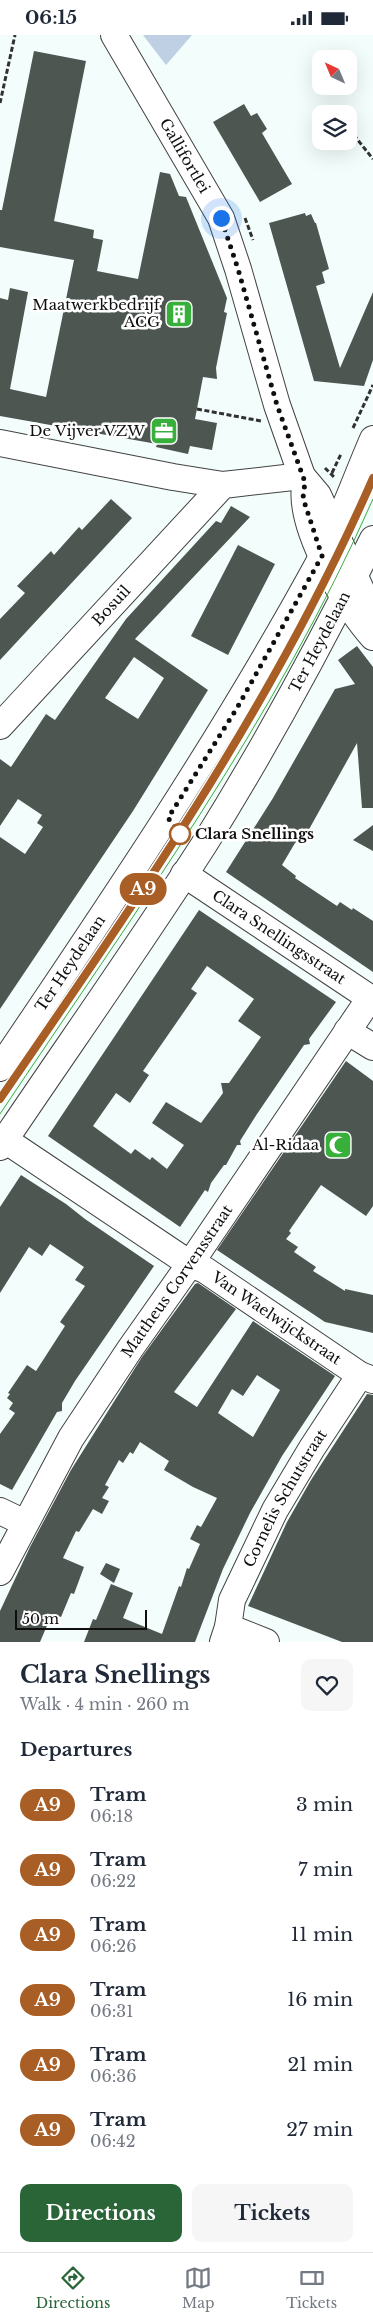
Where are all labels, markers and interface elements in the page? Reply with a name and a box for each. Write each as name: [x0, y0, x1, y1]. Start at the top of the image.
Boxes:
text: 06:15: [25, 6, 77, 29]
north arrow: [312, 50, 358, 95]
map controls: [312, 50, 357, 150]
button: layers: [312, 105, 357, 150]
street label: Gallifortlei: [156, 115, 214, 196]
your location: [209, 206, 234, 231]
place label: Maatwerkbedrijf ACG: [32, 295, 162, 331]
building icon: Maatwerkbedrijf ACG: [164, 299, 194, 329]
office icon: De Vijver VZW: [149, 416, 179, 446]
place label: De Vijver VZW: [29, 421, 145, 440]
street label: Bosuil: [88, 581, 134, 629]
street label: Ter Heydelaan: [285, 588, 354, 696]
marker: Clara Snellings: [169, 823, 191, 845]
place label: Clara Snellings: [195, 824, 314, 843]
line badge: A9: [120, 873, 166, 905]
text: A9: [130, 878, 156, 900]
street label: Clara Snellingsstraat: [209, 886, 350, 988]
street label: Ter Heydelaan: [31, 911, 109, 1015]
mosque icon: Al-Ridaa: [323, 1130, 353, 1160]
place label: Al-Ridaa: [251, 1135, 320, 1154]
street label: Mattheus Corvensstraat: [117, 1201, 237, 1361]
street label: Van Waelwijckstraat: [207, 1267, 345, 1369]
street label: Cornelis Schutstraat: [239, 1425, 331, 1570]
scale bar: [15, 1607, 148, 1630]
text: 50 m: [22, 1610, 59, 1628]
button: heart: [301, 1659, 353, 1711]
text: Clara Snellings: [20, 1660, 211, 1689]
text: Walk · 4 min · 260 m: [20, 1694, 190, 1714]
text: Departures: [20, 1738, 132, 1761]
text: Tram: [90, 1783, 147, 1806]
text: 3 min: [296, 1793, 353, 1816]
text: A9: [34, 1794, 61, 1816]
text: 06:18: [90, 1806, 133, 1826]
text: Tram: [90, 1848, 147, 1871]
text: 7 min: [298, 1858, 353, 1881]
text: A9: [34, 1859, 61, 1881]
text: 06:22: [90, 1871, 136, 1891]
text: Tram: [90, 1913, 147, 1936]
text: 11 min: [291, 1923, 353, 1946]
text: A9: [34, 1924, 61, 1946]
text: 06:26: [90, 1936, 136, 1956]
text: Tram: [90, 1978, 147, 2001]
text: 16 min: [287, 1988, 353, 2011]
text: A9: [34, 1989, 61, 2011]
text: 06:31: [90, 2001, 133, 2021]
text: Tram: [90, 2043, 147, 2066]
text: 21 min: [287, 2053, 353, 2076]
text: A9: [34, 2054, 61, 2076]
text: 06:36: [90, 2066, 136, 2086]
text: Tram: [90, 2108, 147, 2131]
text: 27 min: [286, 2118, 353, 2141]
text: A9: [34, 2119, 61, 2141]
text: 06:42: [90, 2131, 136, 2151]
button: Directions: [20, 2184, 182, 2242]
button: Tickets: [192, 2184, 353, 2242]
tab: Directions: [36, 2264, 110, 2312]
tab: Map: [182, 2264, 215, 2312]
tab: Tickets: [286, 2264, 337, 2312]

